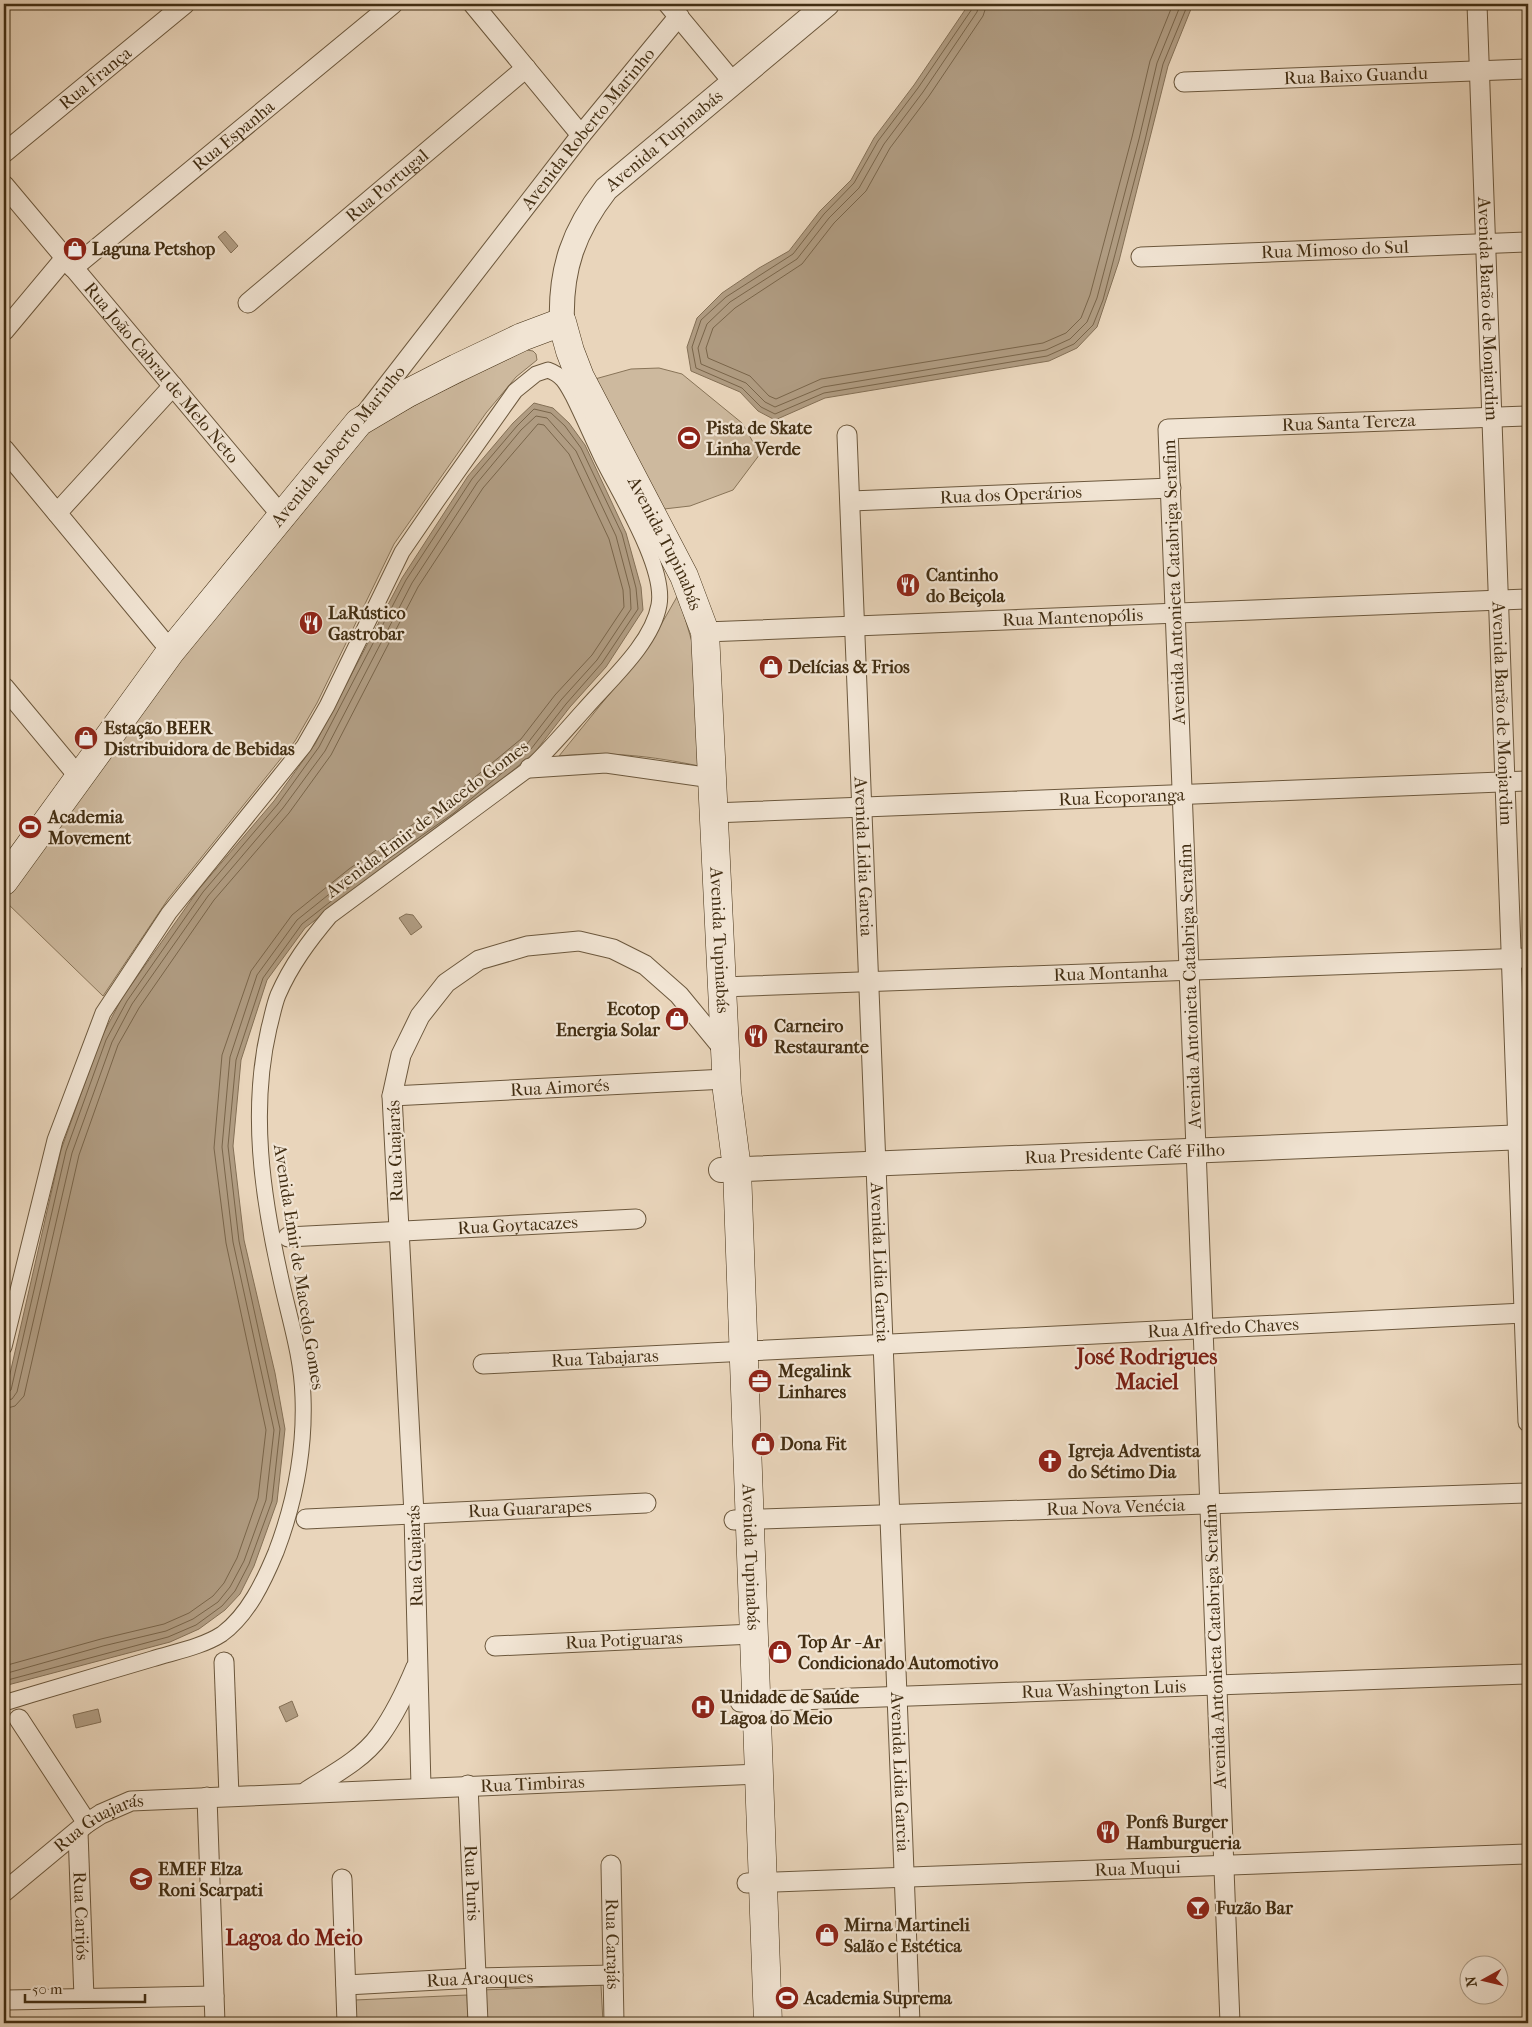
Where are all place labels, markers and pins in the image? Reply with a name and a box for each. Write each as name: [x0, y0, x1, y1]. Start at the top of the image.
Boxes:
shop icon: Laguna Petshop: [62, 236, 88, 262]
place label: Laguna Petshop: [92, 239, 215, 260]
place label: Pista de Skate Linha Verde: [706, 418, 812, 460]
sports icon: Pista de Skate Linha Verde: [676, 425, 702, 451]
place label: Cantinho do Beiçola: [926, 565, 1005, 607]
restaurant icon: Cantinho do Beiçola: [895, 572, 921, 598]
place label: LaRústico Gastrobar: [328, 603, 406, 645]
restaurant icon: LaRústico Gastrobar: [298, 610, 324, 636]
shop icon: Delícias & Frios: [758, 654, 784, 680]
place label: Delícias & Frios: [788, 657, 910, 678]
place label: Estação BEER Distribuidora de Bebidas: [104, 718, 295, 760]
shop icon: Estação BEER Distribuidora de Bebidas: [73, 725, 99, 751]
place label: Academia Movement: [47, 807, 132, 849]
sports icon: Academia Movement: [17, 814, 43, 840]
place label: Ecotop Energia Solar: [556, 999, 660, 1041]
shop icon: Ecotop Energia Solar: [664, 1006, 690, 1032]
place label: Carneiro Restaurante: [774, 1016, 869, 1058]
restaurant icon: Carneiro Restaurante: [743, 1023, 769, 1049]
place label: Megalink Linhares: [777, 1361, 852, 1403]
office icon: Megalink Linhares: [747, 1368, 773, 1394]
shop icon: Dona Fit: [750, 1431, 776, 1457]
place label: Dona Fit: [780, 1434, 847, 1455]
place label: Igreja Adventista do Sétimo Dia: [1068, 1441, 1201, 1483]
church icon: Igreja Adventista do Sétimo Dia: [1037, 1448, 1063, 1474]
place label: Top Ar - Ar Condicionado Automotivo: [797, 1632, 998, 1674]
shop icon: Top Ar - Ar Condicionado Automotivo: [767, 1639, 793, 1665]
place label: Unidade de Saúde Lagoa do Meio: [719, 1687, 859, 1729]
hospital icon: Unidade de Saúde Lagoa do Meio: [690, 1694, 716, 1720]
place label: Ponfs Burger Hamburgueria: [1126, 1812, 1241, 1854]
restaurant icon: Ponfs Burger Hamburgueria: [1095, 1819, 1121, 1845]
place label: EMEF Elza Roni Scarpati: [158, 1859, 264, 1901]
school or university icon: EMEF Elza Roni Scarpati: [128, 1866, 154, 1892]
bar icon: Fuzão Bar: [1185, 1895, 1211, 1921]
place label: Fuzão Bar: [1215, 1898, 1293, 1919]
place label: Mirna Martineli Salão e Estética: [843, 1915, 971, 1957]
shop icon: Mirna Martineli Salão e Estética: [814, 1922, 840, 1948]
sports icon: Academia Suprema: [774, 1985, 800, 2011]
place label: Academia Suprema: [803, 1988, 953, 2009]

